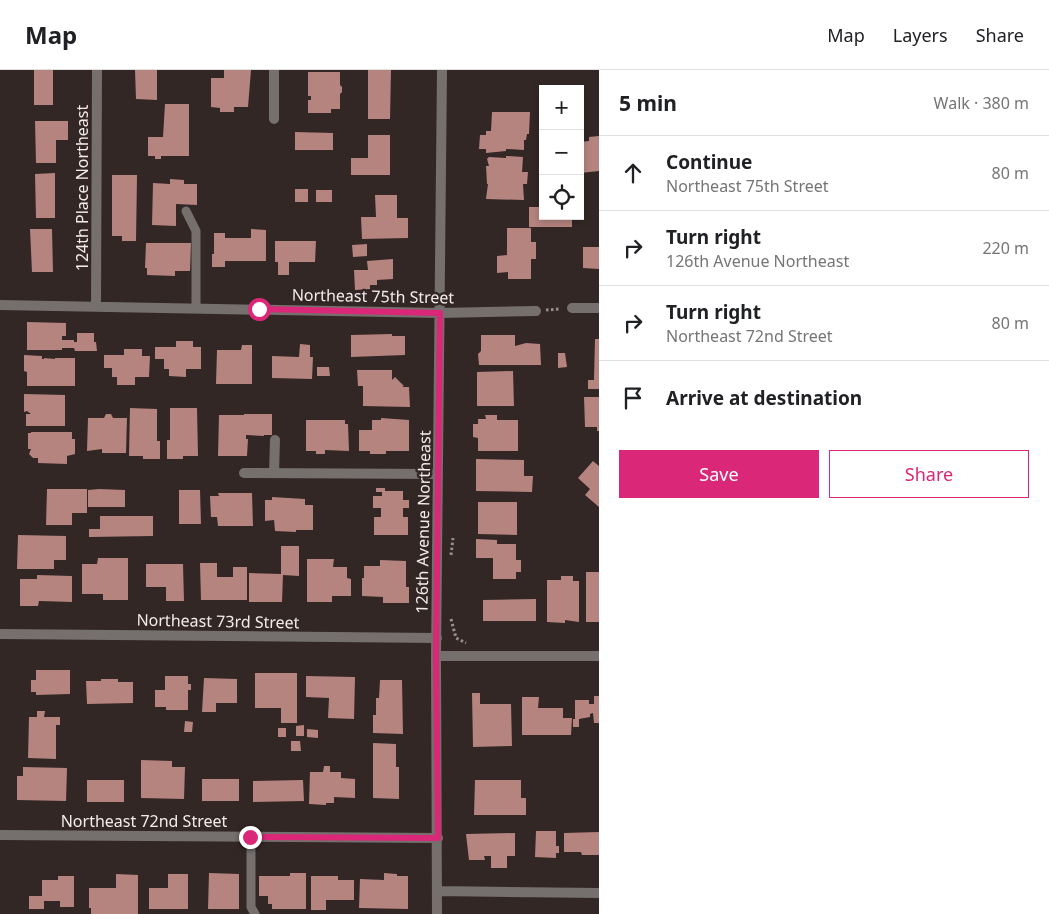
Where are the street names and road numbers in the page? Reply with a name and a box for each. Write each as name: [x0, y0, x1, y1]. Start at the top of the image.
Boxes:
street label: 124th Place Northeast: [71, 105, 93, 271]
street label: Northeast 75th Street: [292, 284, 455, 308]
street label: 126th Avenue Northeast: [410, 430, 436, 614]
street label: Northeast 73rd Street: [136, 609, 300, 633]
street label: Northeast 72nd Street: [61, 810, 228, 832]

